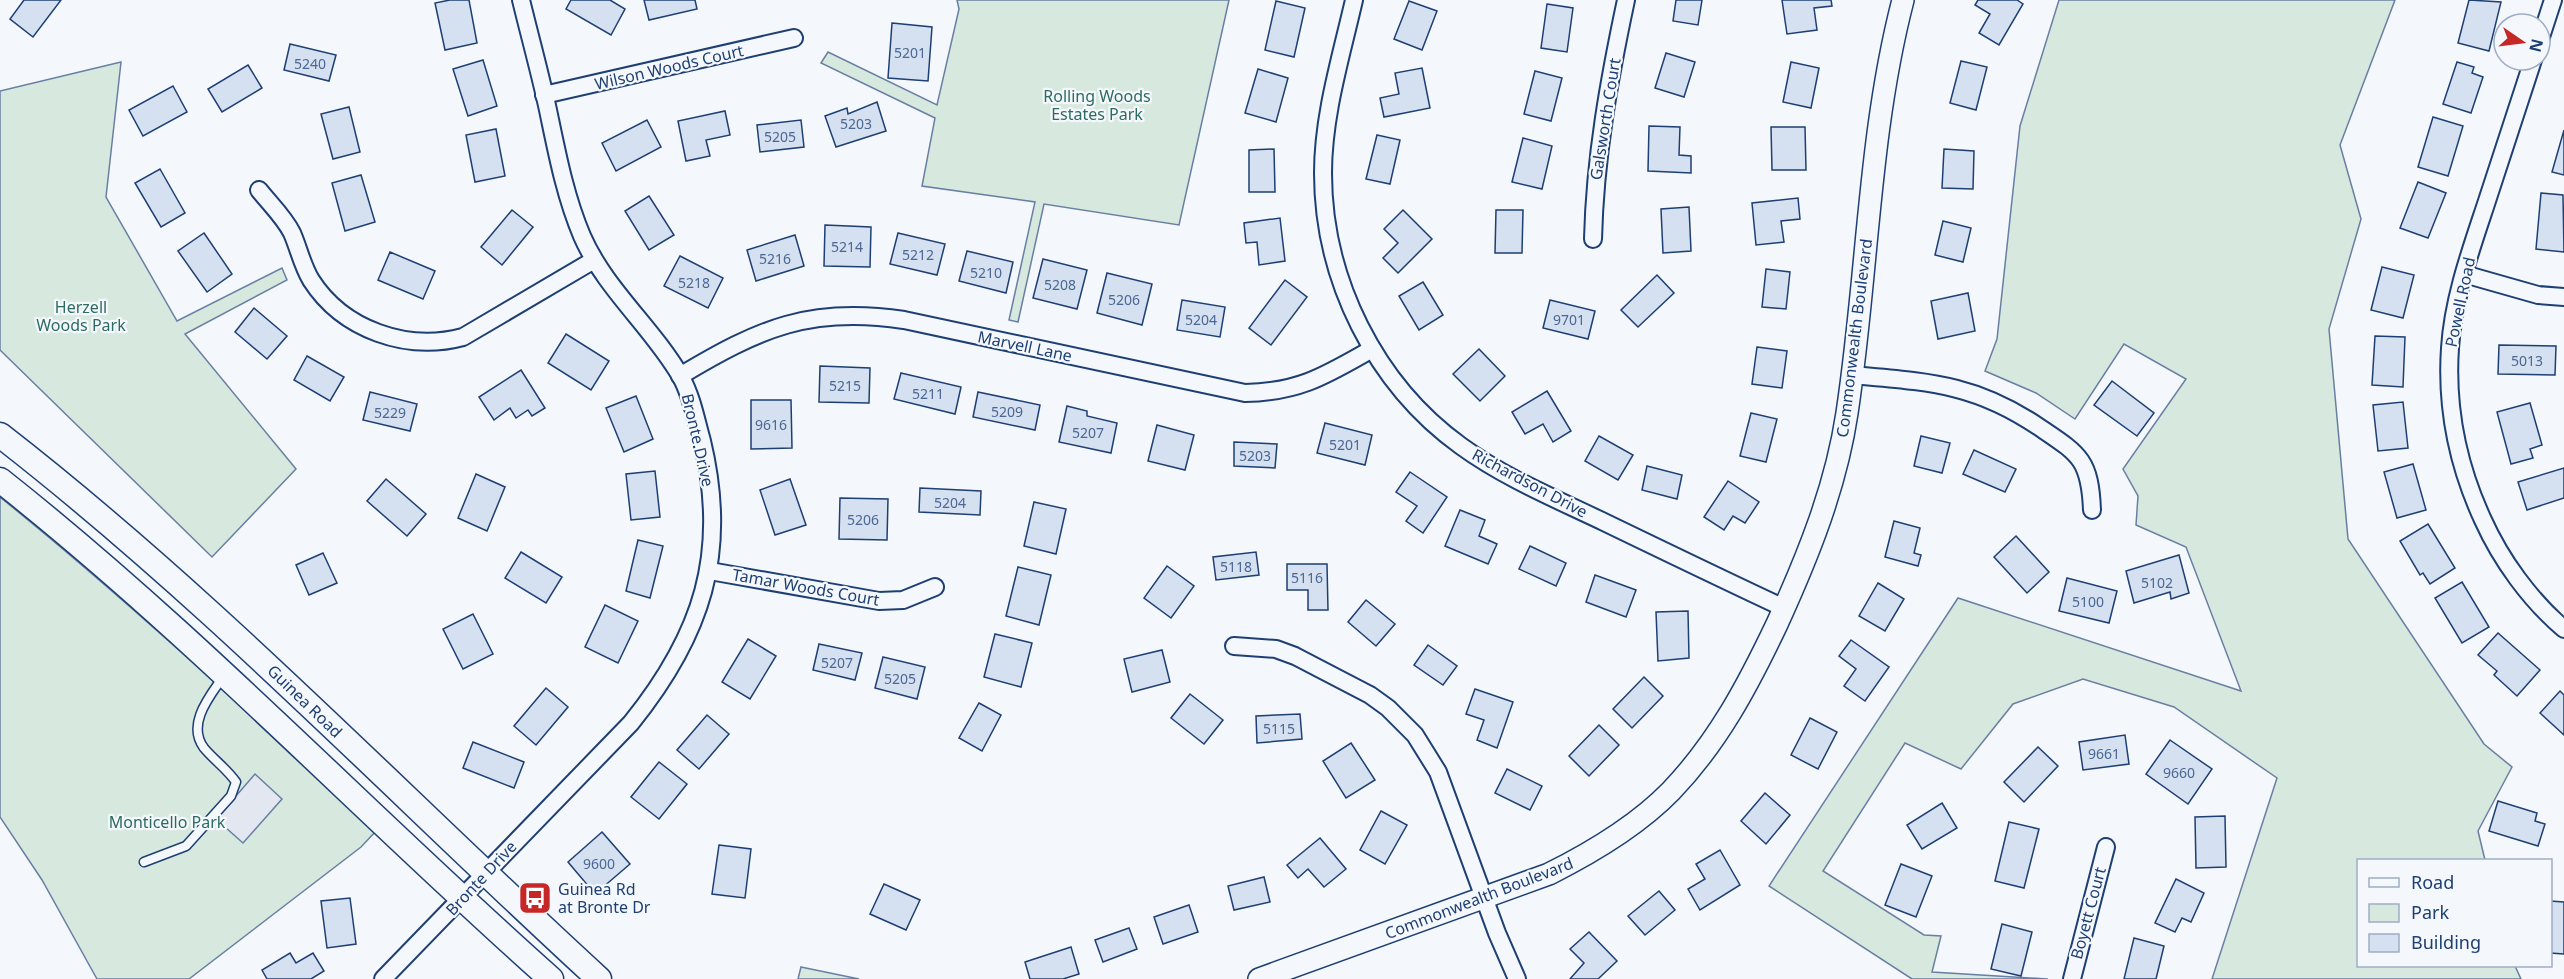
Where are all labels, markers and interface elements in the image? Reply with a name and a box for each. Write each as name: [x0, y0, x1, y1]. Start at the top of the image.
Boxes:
north arrow: [2492, 12, 2552, 72]
text: N: [2524, 37, 2549, 55]
street label: Wilson Woods Court: [592, 39, 746, 95]
house number: 5201: [894, 43, 926, 62]
house number: 5240: [294, 54, 326, 73]
street label: Galsworth Court: [1585, 56, 1626, 182]
park label: Rolling Woods Estates Park: [1043, 85, 1151, 125]
house number: 5203: [840, 114, 872, 133]
house number: 5205: [764, 127, 796, 146]
house number: 5214: [831, 237, 863, 256]
street label: Commonwealth Boulevard: [1831, 237, 1877, 439]
house number: 5212: [902, 245, 934, 264]
house number: 5216: [759, 249, 791, 268]
street label: Powell Road: [2440, 255, 2480, 349]
house number: 5210: [970, 263, 1002, 282]
house number: 5218: [678, 273, 710, 292]
house number: 5208: [1044, 275, 1076, 294]
house number: 5206: [1108, 290, 1140, 309]
park label: Herzell Woods Park: [36, 296, 126, 336]
house number: 5204: [1185, 310, 1217, 329]
house number: 9701: [1553, 310, 1585, 329]
street label: Marvell Lane: [976, 325, 1074, 367]
house number: 5013: [2511, 351, 2543, 370]
house number: 5215: [829, 376, 861, 395]
house number: 5211: [912, 384, 944, 403]
street label: Bronte Drive: [677, 391, 719, 489]
house number: 5209: [991, 402, 1023, 421]
house number: 5229: [374, 403, 406, 422]
house number: 9616: [755, 415, 787, 434]
house number: 5207: [1072, 423, 1104, 442]
house number: 5201: [1329, 435, 1361, 454]
street label: Richardson Drive: [1468, 443, 1592, 523]
house number: 5203: [1239, 446, 1271, 465]
house number: 5204: [934, 493, 966, 512]
house number: 5206: [847, 510, 879, 529]
house number: 5118: [1220, 557, 1252, 576]
street label: Tamar Woods Court: [731, 563, 881, 611]
house number: 5116: [1291, 568, 1323, 587]
house number: 5102: [2141, 573, 2173, 592]
house number: 5100: [2072, 592, 2104, 611]
house number: 5207: [821, 653, 853, 672]
street label: Guinea Road: [263, 660, 347, 742]
house number: 5205: [884, 669, 916, 688]
house number: 5115: [1263, 719, 1295, 738]
house number: 9661: [2088, 744, 2120, 763]
house number: 9660: [2163, 763, 2195, 782]
park label: Monticello Park: [109, 811, 226, 833]
street label: Bronte Drive: [441, 836, 521, 920]
street label: Commonwealth Boulevard: [1382, 852, 1576, 944]
house number: 9600: [583, 854, 615, 873]
legend: [2357, 859, 2552, 967]
street label: Boyett Court: [2065, 864, 2111, 962]
text: Road: [2411, 870, 2454, 894]
place label: Guinea Rd at Bronte Dr: [558, 878, 651, 918]
bus stop icon: Guinea Rd at Bronte Dr: [517, 880, 553, 916]
text: Park: [2411, 900, 2449, 924]
text: Building: [2411, 930, 2481, 954]

